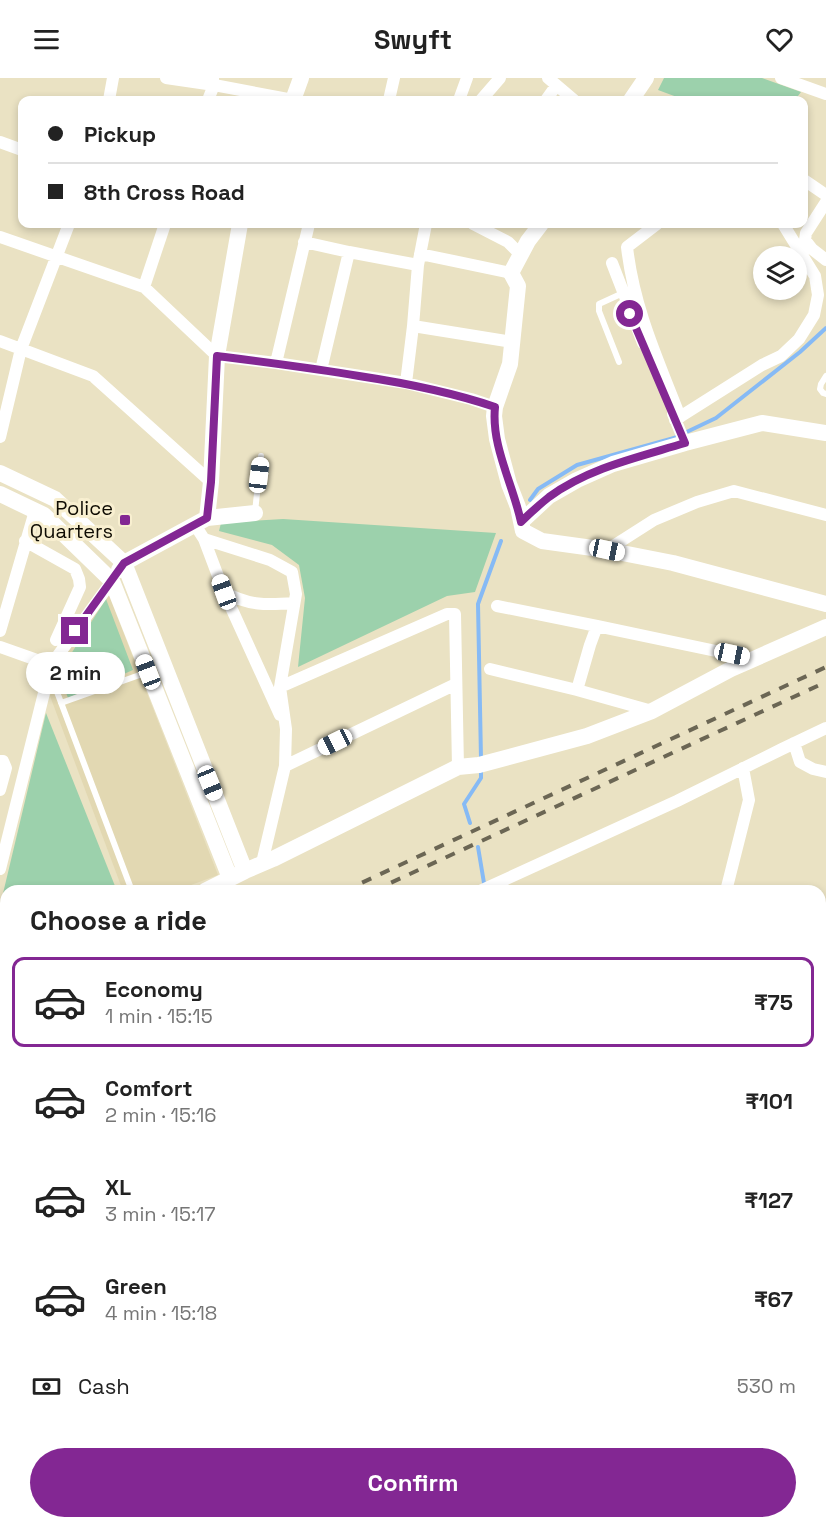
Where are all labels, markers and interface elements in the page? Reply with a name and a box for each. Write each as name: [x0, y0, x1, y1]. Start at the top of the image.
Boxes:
text: Swyft: [374, 22, 452, 57]
icon: menu: [30, 23, 63, 56]
icon: heart: [763, 23, 796, 56]
text: Pickup: [84, 120, 156, 148]
text: 8th Cross Road: [84, 178, 245, 206]
map controls: [753, 246, 807, 300]
button: layers: [753, 246, 807, 300]
route start: [616, 300, 643, 327]
car: [248, 456, 270, 494]
place label: Police Quarters: [30, 495, 113, 544]
marker: Police Quarters: [118, 513, 132, 527]
car: [588, 537, 626, 563]
car: [209, 572, 239, 612]
route end: [61, 617, 88, 644]
car: [713, 641, 751, 667]
callout: 2 min: [26, 652, 124, 694]
car: [133, 652, 163, 692]
text: 2 min: [50, 660, 101, 686]
car: [315, 726, 355, 758]
car: [195, 763, 225, 803]
text: Choose a ride: [30, 903, 207, 938]
icon: car: [33, 975, 87, 1029]
text: Economy: [105, 975, 203, 1003]
text: ₹75: [754, 988, 793, 1016]
text: 1 min · 15:15: [105, 1003, 213, 1029]
icon: car: [33, 1074, 87, 1128]
text: Comfort: [105, 1074, 193, 1102]
text: ₹101: [745, 1087, 793, 1115]
text: 2 min · 15:16: [105, 1102, 217, 1128]
icon: car: [33, 1173, 87, 1227]
text: XL: [105, 1173, 131, 1201]
text: ₹127: [744, 1186, 793, 1214]
text: 3 min · 15:17: [105, 1201, 216, 1227]
icon: car: [33, 1272, 87, 1326]
text: Green: [105, 1272, 167, 1300]
text: ₹67: [754, 1285, 793, 1313]
text: 4 min · 15:18: [105, 1300, 217, 1326]
icon: cash: [30, 1370, 63, 1403]
text: Cash: [78, 1372, 130, 1400]
text: 530 m: [737, 1373, 796, 1399]
button: Confirm: [30, 1448, 796, 1517]

